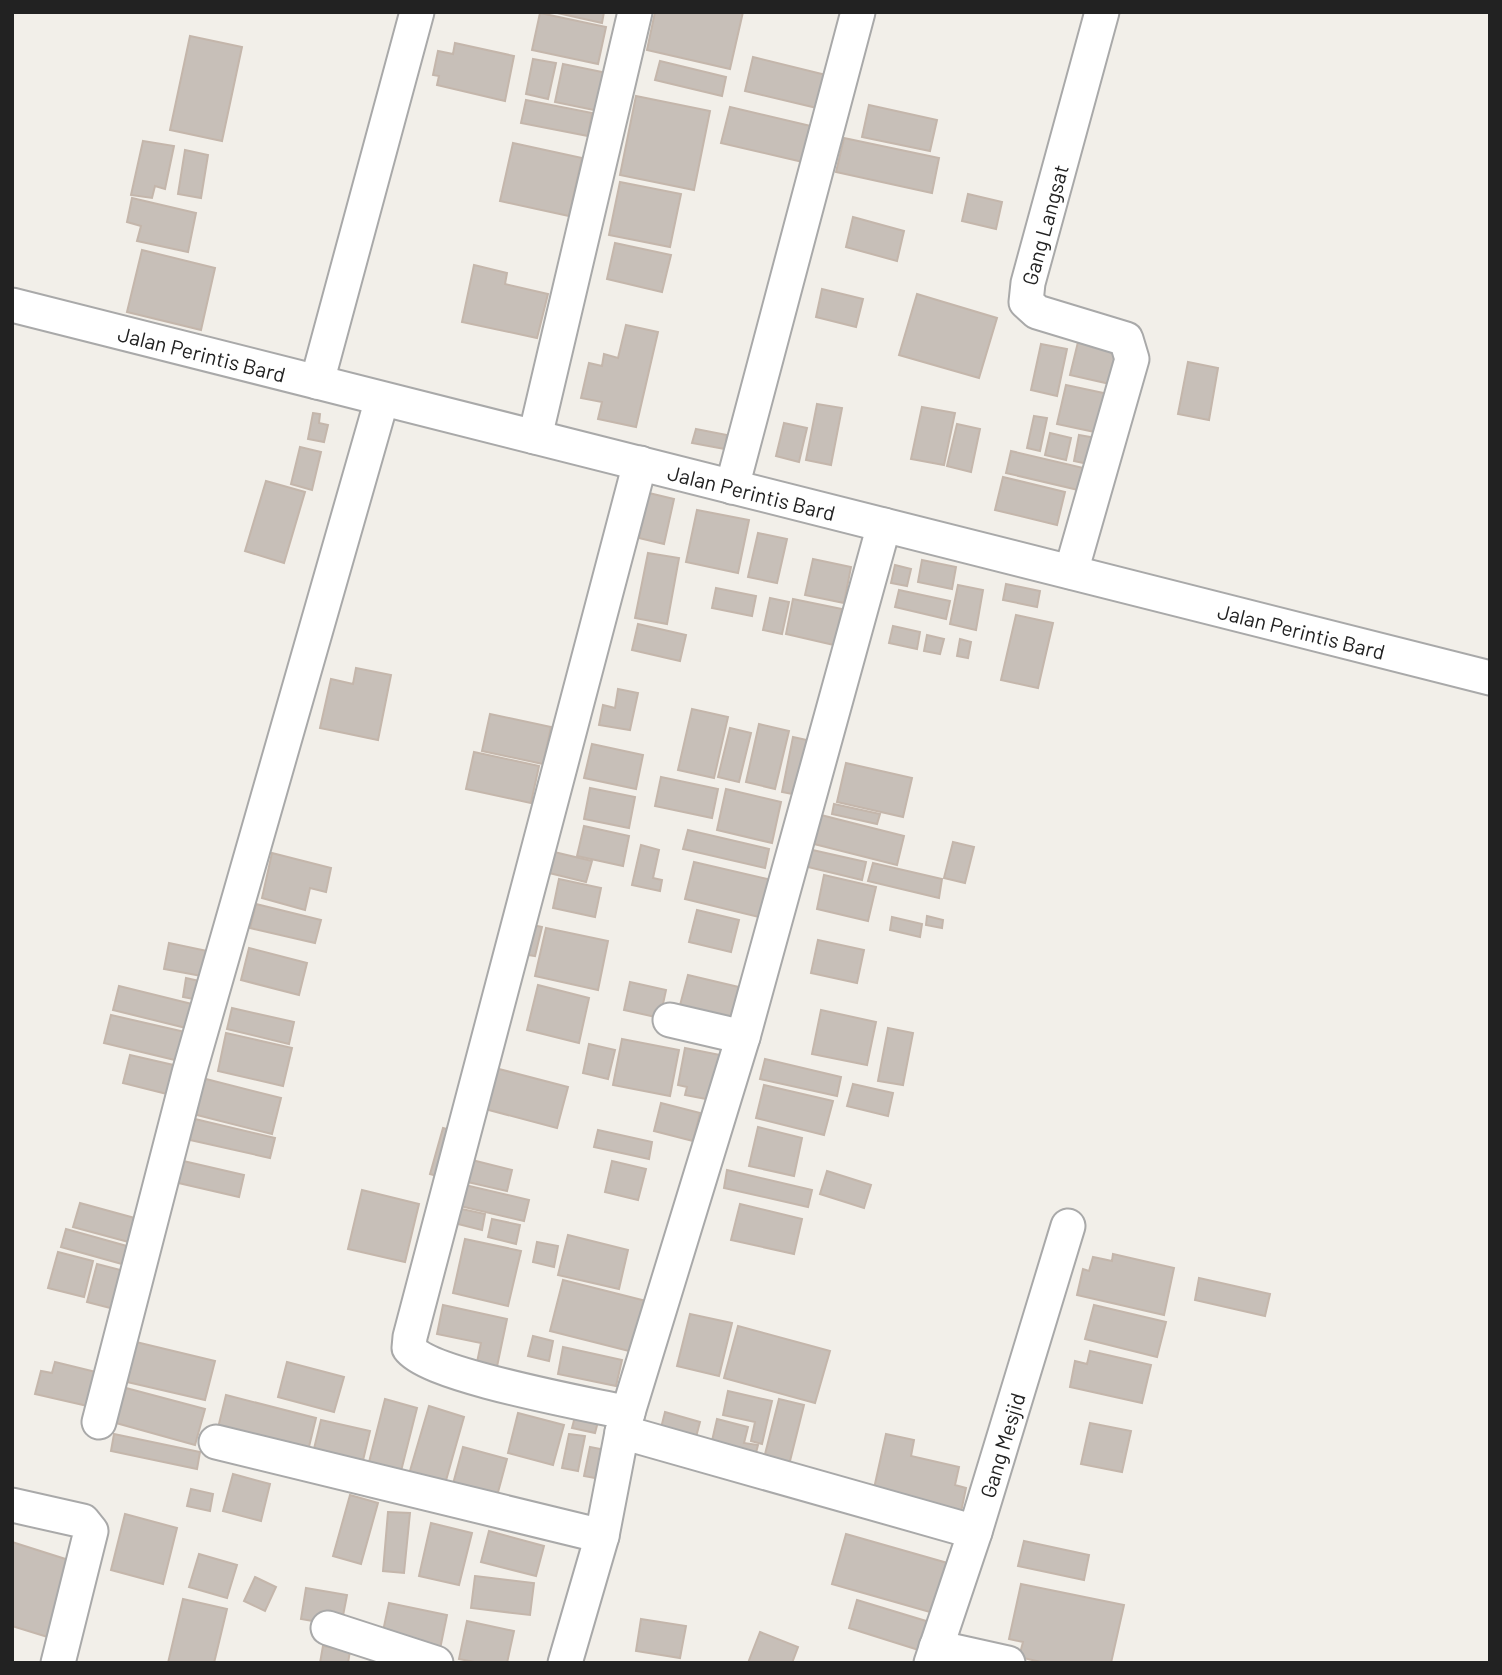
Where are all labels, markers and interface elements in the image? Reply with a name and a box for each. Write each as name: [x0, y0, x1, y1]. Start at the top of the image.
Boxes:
street label: Gang Langsat: [1016, 162, 1072, 288]
street label: Jalan Perintis Bard: [116, 320, 288, 386]
street label: Jalan Perintis Bard: [666, 459, 838, 525]
street label: Jalan Perintis Bard: [1215, 597, 1388, 664]
street label: Gang Mesjid: [974, 1390, 1029, 1501]

